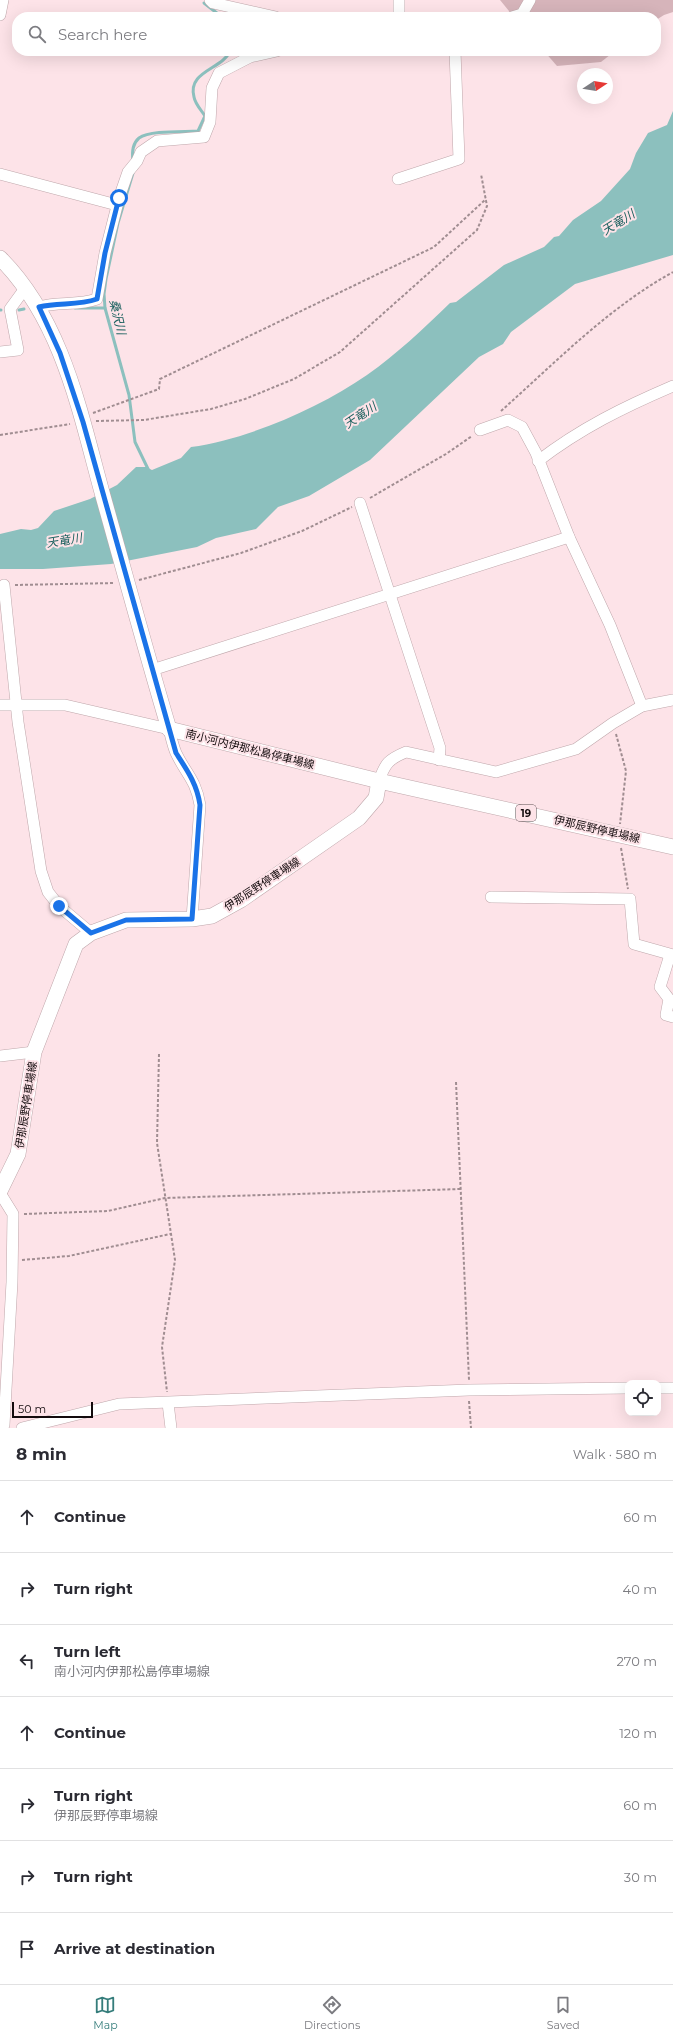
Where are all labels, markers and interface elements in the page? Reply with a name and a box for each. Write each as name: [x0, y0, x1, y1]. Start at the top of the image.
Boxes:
search box: [12, 12, 661, 56]
icon: search: [26, 23, 48, 45]
text: Search here: [58, 25, 147, 44]
north arrow: [577, 68, 613, 104]
route start: [110, 189, 128, 207]
water label: 天竜川: [599, 205, 639, 238]
water label: 桑沢川: [107, 298, 130, 338]
water label: 天竜川: [341, 398, 381, 431]
water label: 天竜川: [45, 529, 85, 550]
street label: 南小河内伊那松島停車場線: [184, 726, 316, 772]
road number: 19: [516, 805, 536, 821]
street label: 伊那辰野停車場線: [553, 812, 641, 846]
street label: 伊那辰野停車場線: [221, 854, 303, 914]
route end: [50, 897, 68, 915]
street label: 伊那辰野停車場線: [12, 1060, 40, 1150]
map controls: [625, 1380, 661, 1416]
button: locate: [625, 1380, 661, 1416]
scale bar: [12, 1400, 93, 1419]
text: 50 m: [18, 1402, 46, 1416]
text: 8 min: [16, 1444, 67, 1464]
text: Walk · 580 m: [573, 1446, 657, 1462]
icon: ahead: [16, 1506, 38, 1528]
text: Continue: [54, 1507, 126, 1526]
text: 60 m: [623, 1509, 657, 1525]
icon: right: [16, 1578, 38, 1600]
text: Turn right: [54, 1579, 133, 1598]
text: 40 m: [623, 1581, 657, 1597]
text: Turn left: [54, 1642, 121, 1661]
icon: left: [16, 1650, 38, 1672]
text: 270 m: [616, 1653, 657, 1669]
text: 南小河内伊那松島停車場線: [54, 1663, 210, 1679]
icon: ahead: [16, 1722, 38, 1744]
text: Continue: [54, 1723, 126, 1742]
text: 120 m: [619, 1725, 657, 1741]
text: Turn right: [54, 1786, 133, 1805]
icon: right: [16, 1794, 38, 1816]
text: 60 m: [623, 1797, 657, 1813]
text: 伊那辰野停車場線: [54, 1807, 158, 1823]
icon: right: [16, 1866, 38, 1888]
text: Turn right: [54, 1867, 133, 1886]
text: 30 m: [624, 1869, 657, 1885]
icon: arrive: [16, 1938, 38, 1960]
text: Arrive at destination: [54, 1939, 215, 1958]
tab: Map: [93, 1994, 118, 2032]
tab: Directions: [304, 1994, 360, 2032]
tab: Saved: [547, 1994, 580, 2032]

